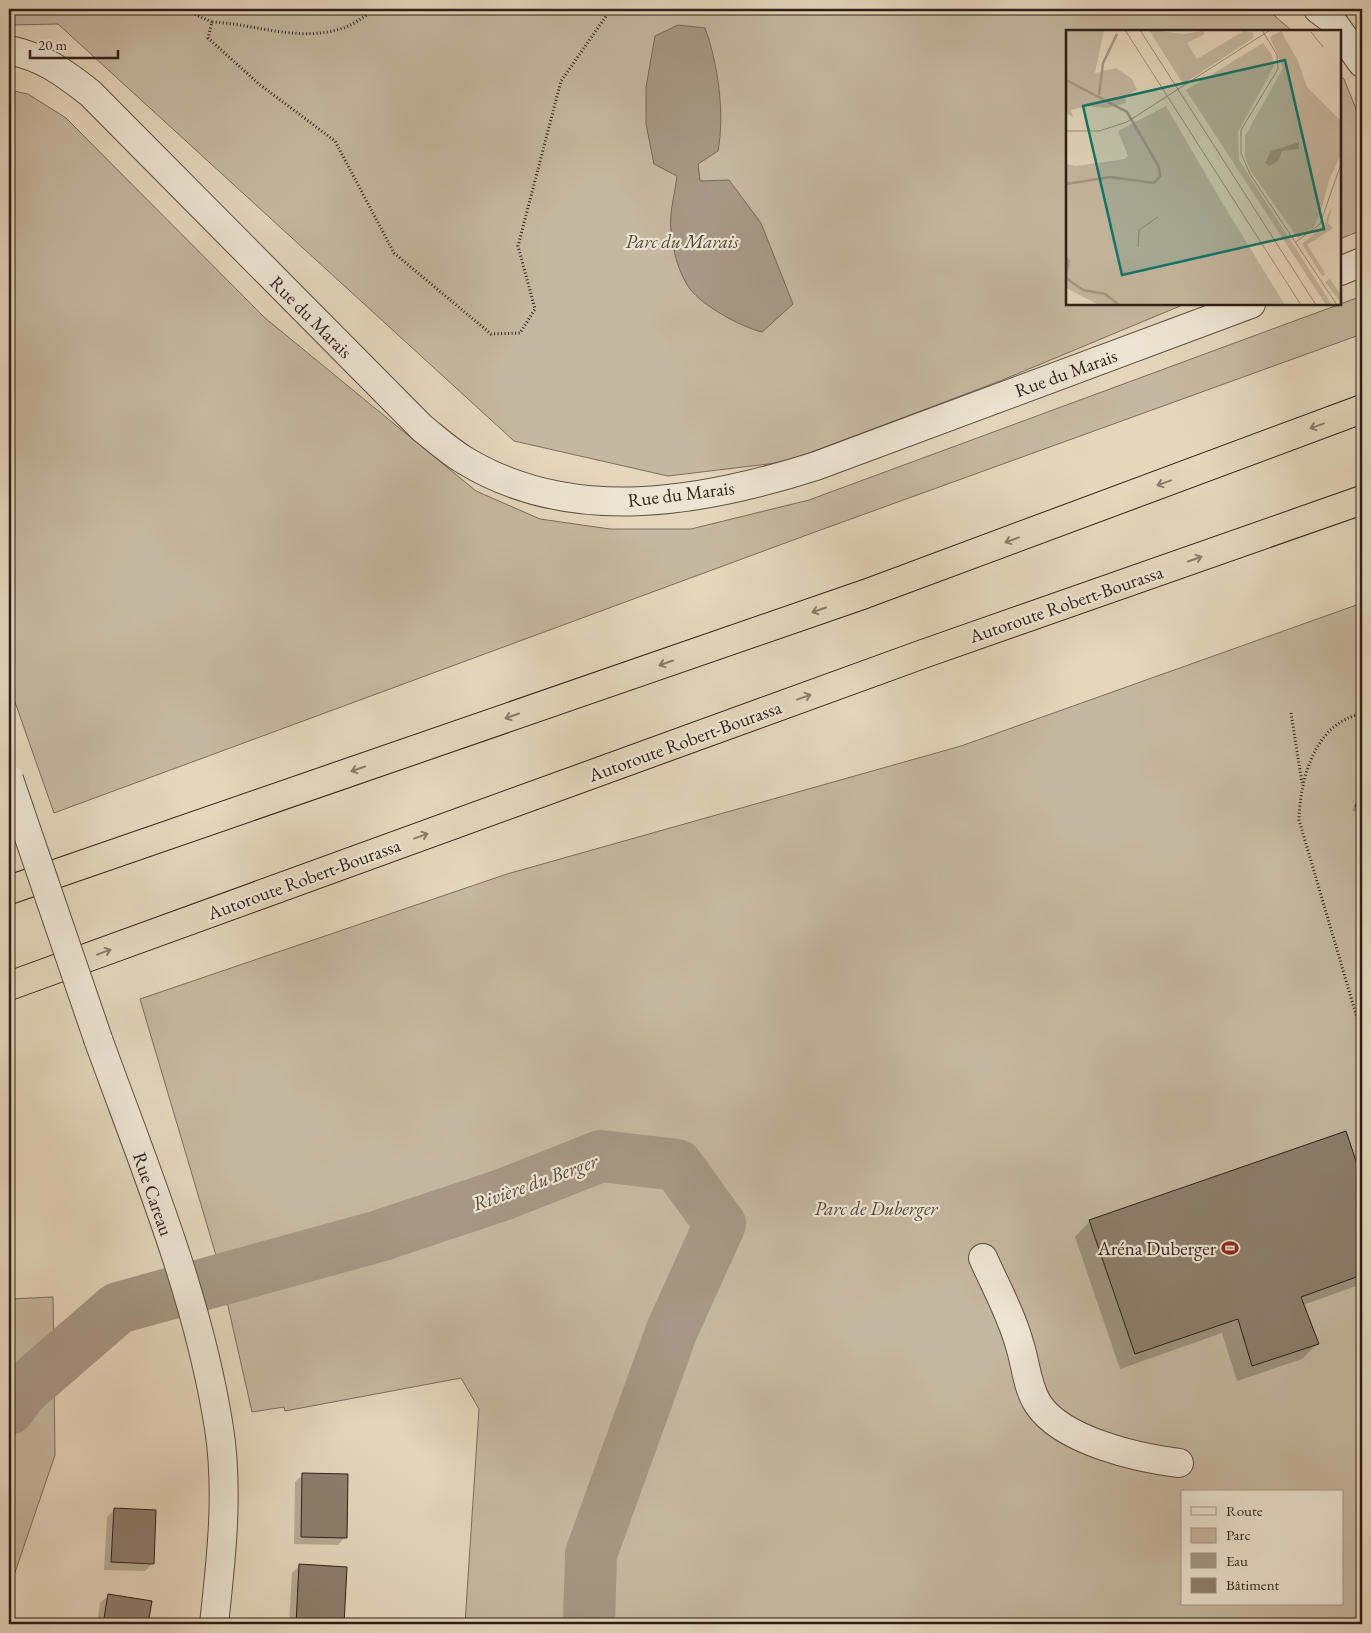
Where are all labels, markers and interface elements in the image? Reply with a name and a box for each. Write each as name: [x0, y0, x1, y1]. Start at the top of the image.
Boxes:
scale bar: [30, 28, 118, 60]
inset map: [1066, 30, 1341, 305]
text: 20 m: [38, 35, 67, 54]
park label: Parc du Marais: [625, 229, 739, 254]
street label: Rue du Marais: [264, 270, 358, 364]
street label: Rue du Marais: [1011, 343, 1121, 403]
one-way arrow: [1309, 422, 1325, 431]
street label: Rue du Marais: [626, 475, 736, 513]
one-way arrow: [1157, 479, 1172, 488]
one-way arrow: [1005, 536, 1020, 545]
one-way arrow: [1186, 554, 1202, 563]
street label: Autoroute Robert-Bourassa: [965, 559, 1167, 649]
one-way arrow: [812, 606, 827, 615]
one-way arrow: [658, 659, 674, 668]
one-way arrow: [796, 692, 811, 701]
street label: Autoroute Robert-Bourassa: [584, 694, 785, 788]
one-way arrow: [505, 712, 520, 721]
one-way arrow: [351, 765, 367, 774]
one-way arrow: [413, 831, 429, 841]
street label: Autoroute Robert-Bourassa: [203, 832, 404, 926]
one-way arrow: [96, 947, 111, 956]
water label: Rivière du Berger: [469, 1147, 603, 1217]
street label: Rue Careau: [127, 1149, 179, 1239]
park label: Parc de Duberger: [814, 1196, 938, 1221]
place label: Aréna Duberger: [1097, 1236, 1217, 1261]
sports icon: Aréna Duberger: [1220, 1238, 1240, 1258]
legend: [1181, 1490, 1344, 1606]
text: Route: [1226, 1501, 1263, 1520]
text: Parc: [1226, 1525, 1251, 1544]
text: Eau: [1226, 1551, 1248, 1570]
text: Bâtiment: [1226, 1575, 1280, 1594]

